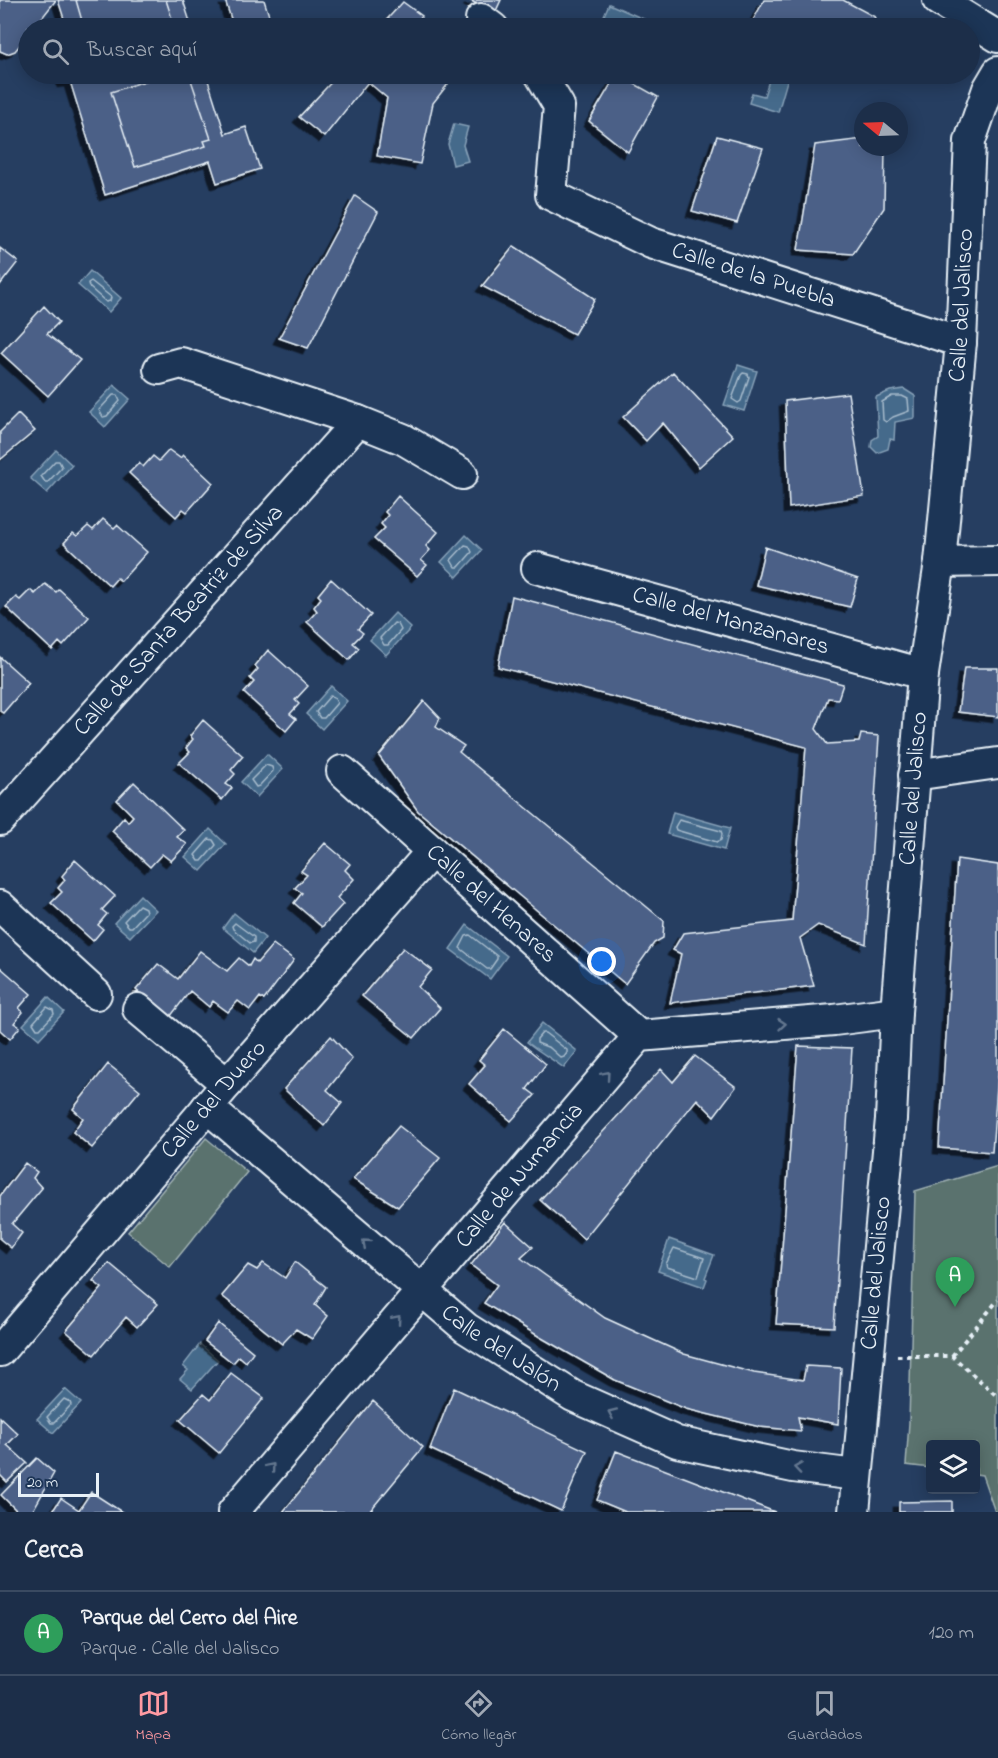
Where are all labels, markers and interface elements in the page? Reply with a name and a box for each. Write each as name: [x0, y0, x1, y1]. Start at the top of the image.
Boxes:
search box: [18, 18, 980, 84]
icon: search: [39, 35, 72, 68]
text: Buscar aquí: [87, 35, 197, 67]
north arrow: [854, 102, 908, 156]
street label: Calle del Jalisco: [940, 228, 984, 384]
street label: Calle de la Puebla: [667, 233, 840, 318]
street label: Calle de Santa Beatriz de Silva: [66, 497, 292, 744]
street label: Calle del Manzanares: [628, 577, 833, 665]
street label: Calle del Jalisco: [890, 711, 937, 867]
street label: Calle del Henares: [418, 836, 565, 972]
your location: [587, 947, 616, 976]
one-way arrow: [778, 1018, 787, 1031]
street label: Calle del Duero: [153, 1032, 275, 1167]
one-way arrow: [598, 1071, 609, 1082]
street label: Calle de Numancia: [447, 1095, 592, 1257]
street label: Calle del Jalisco: [852, 1195, 901, 1351]
one-way arrow: [362, 1239, 373, 1250]
pin: A: [936, 1258, 974, 1307]
street label: Calle del Jalón: [433, 1296, 568, 1402]
one-way arrow: [390, 1315, 401, 1326]
one-way arrow: [607, 1408, 618, 1420]
map controls: [926, 1440, 980, 1494]
button: layers: [926, 1440, 980, 1494]
one-way arrow: [793, 1462, 802, 1474]
one-way arrow: [264, 1463, 275, 1474]
scale bar: [18, 1470, 99, 1498]
text: 20 m: [27, 1471, 58, 1495]
text: Cerca: [24, 1532, 84, 1570]
text: Parque del Cerro del Aire: [81, 1603, 298, 1635]
text: A: [37, 1619, 50, 1648]
text: 120 m: [929, 1619, 974, 1648]
text: Parque · Calle del Jalisco: [81, 1635, 279, 1664]
tab: Mapa: [135, 1687, 171, 1747]
tab: Cómo llegar: [441, 1687, 517, 1747]
tab: Guardados: [787, 1687, 863, 1747]

